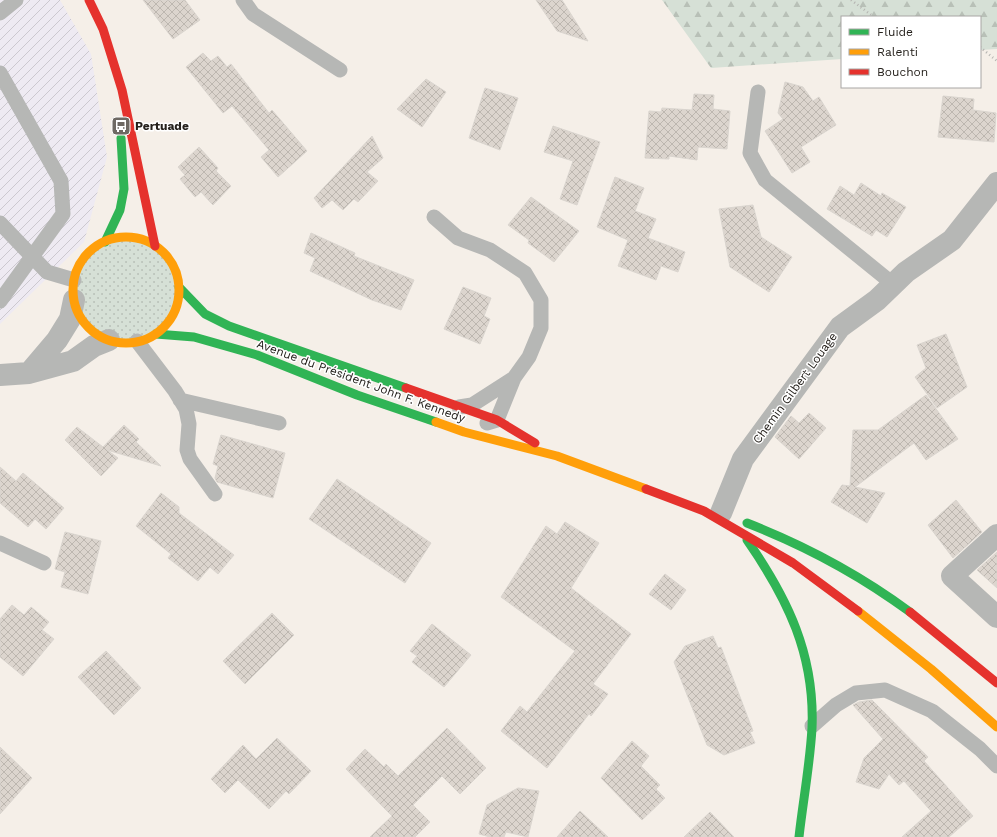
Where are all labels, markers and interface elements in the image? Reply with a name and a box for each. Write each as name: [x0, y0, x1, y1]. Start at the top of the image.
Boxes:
legend: [841, 16, 981, 88]
text: Fluide: [877, 25, 913, 39]
text: Ralenti: [877, 45, 918, 59]
text: Bouchon: [877, 65, 928, 79]
bus stop icon: Pertuade: [110, 115, 132, 137]
place label: Pertuade: [135, 119, 189, 133]
street label: Chemin Gilbert Louage: [750, 330, 840, 446]
street label: Avenue du Président John F. Kennedy: [255, 337, 468, 426]

